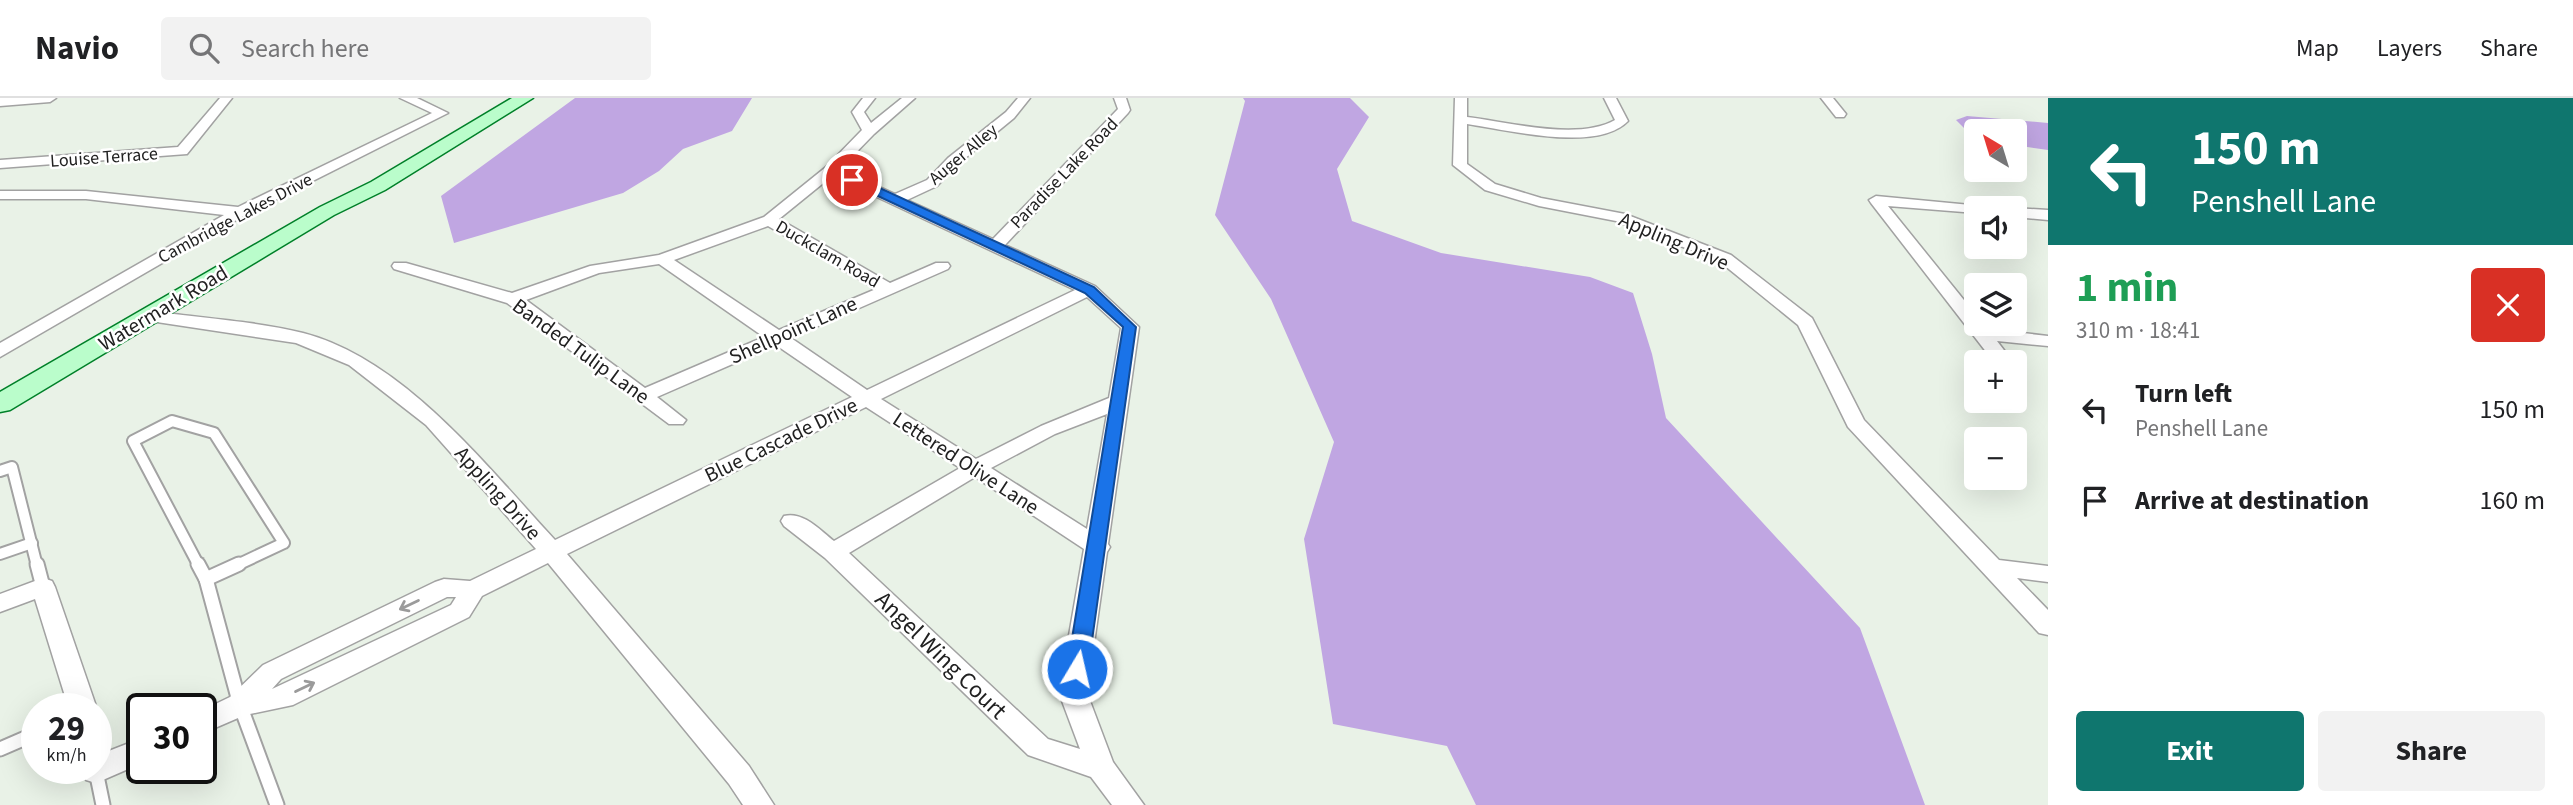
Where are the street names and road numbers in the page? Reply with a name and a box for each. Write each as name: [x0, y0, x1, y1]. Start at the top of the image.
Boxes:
street label: Paradise Lake Road: [1005, 112, 1124, 234]
street label: Auger Alley: [923, 118, 1004, 191]
street label: Louise Terrace: [49, 141, 159, 174]
street label: Cambridge Lakes Drive: [154, 167, 317, 270]
street label: Appling Drive: [1614, 204, 1734, 278]
street label: Duckclam Road: [771, 214, 885, 294]
street label: Watermark Road: [93, 258, 233, 358]
street label: Shellpoint Lane: [724, 288, 862, 372]
street label: Banded Tulip Lane: [506, 291, 656, 411]
street label: Blue Cascade Drive: [699, 390, 863, 490]
street label: Lettered Olive Lane: [887, 404, 1045, 522]
street label: Appling Drive: [448, 439, 548, 547]
street label: Angel Wing Court: [867, 583, 1015, 728]

